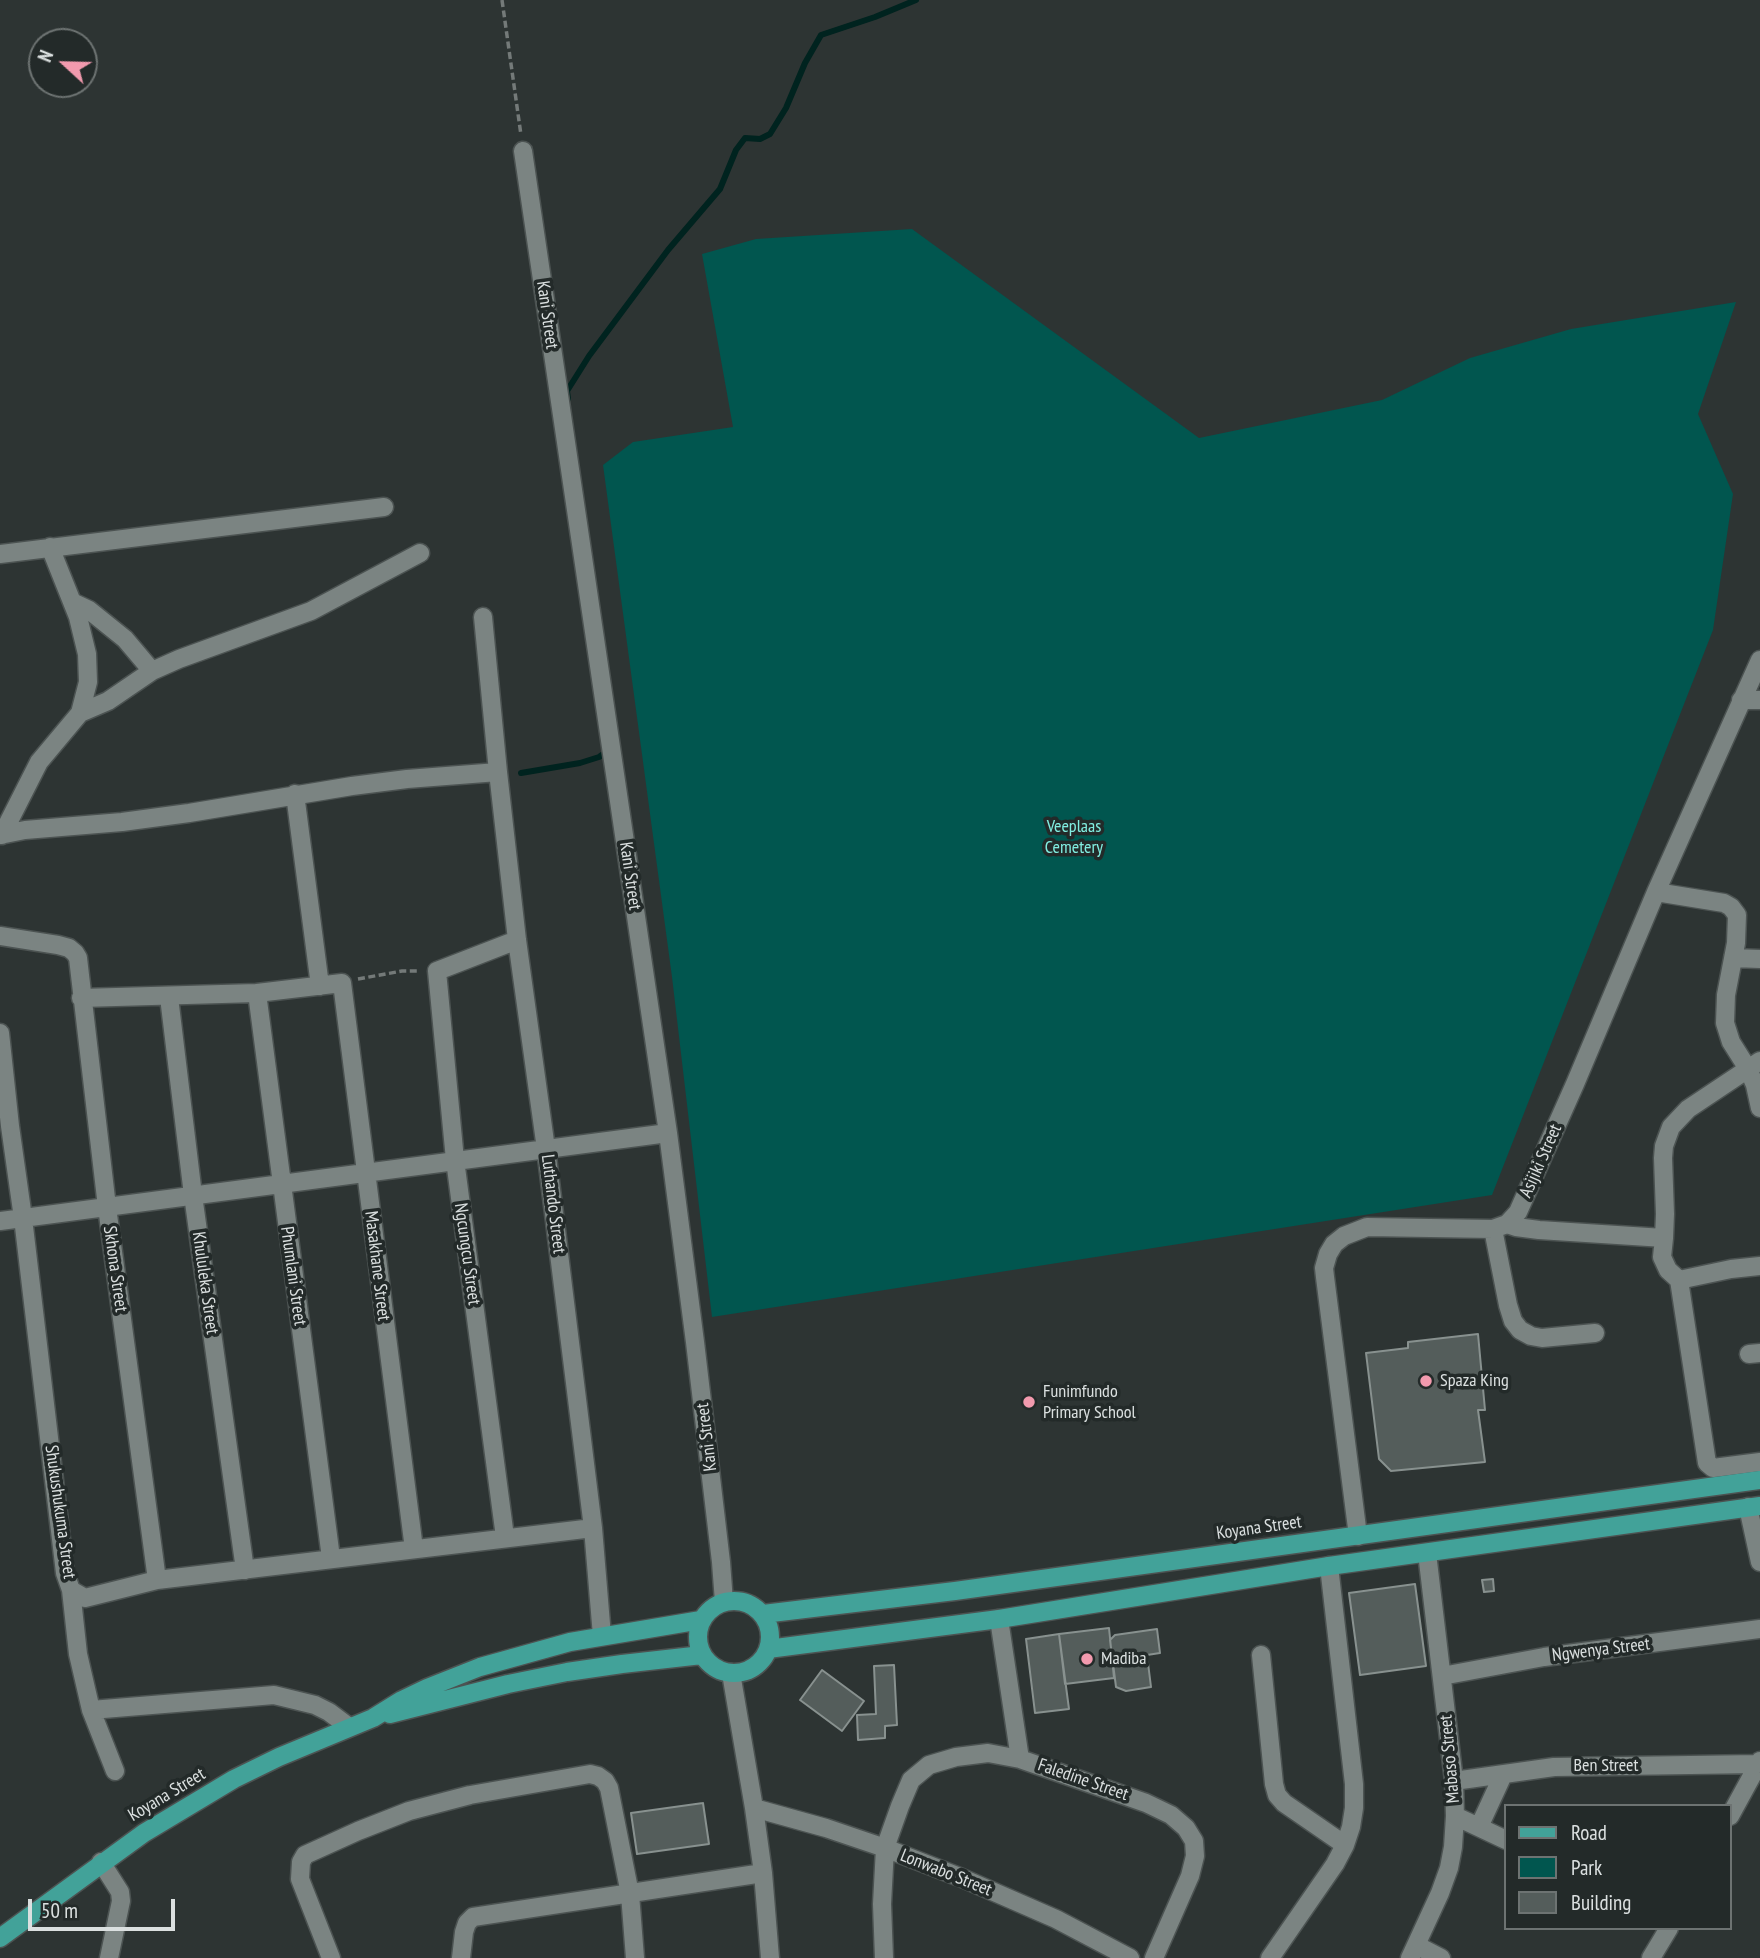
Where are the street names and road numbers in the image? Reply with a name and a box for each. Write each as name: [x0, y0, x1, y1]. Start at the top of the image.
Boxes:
street label: Kani Street: [532, 280, 562, 350]
street label: Kani Street: [615, 841, 645, 911]
street label: Asijiki Street: [1515, 1121, 1567, 1201]
street label: Luthando Street: [536, 1153, 570, 1255]
street label: Ngcungcu Street: [449, 1202, 485, 1306]
street label: Masakhane Street: [360, 1210, 394, 1322]
street label: Skhona Street: [98, 1225, 132, 1313]
street label: Phumlani Street: [275, 1225, 311, 1327]
street label: Khululeka Street: [187, 1230, 223, 1336]
street label: Kani Street: [692, 1402, 722, 1472]
street label: Shukushukuma Street: [40, 1444, 80, 1580]
street label: Koyana Street: [1215, 1511, 1303, 1545]
street label: Ngwenya Street: [1551, 1633, 1651, 1667]
street label: Mabaso Street: [1435, 1714, 1465, 1804]
street label: Faledine Street: [1035, 1754, 1131, 1806]
street label: Ben Street: [1574, 1755, 1638, 1777]
street label: Koyana Street: [125, 1764, 209, 1826]
street label: Lonwabo Street: [897, 1845, 995, 1901]

